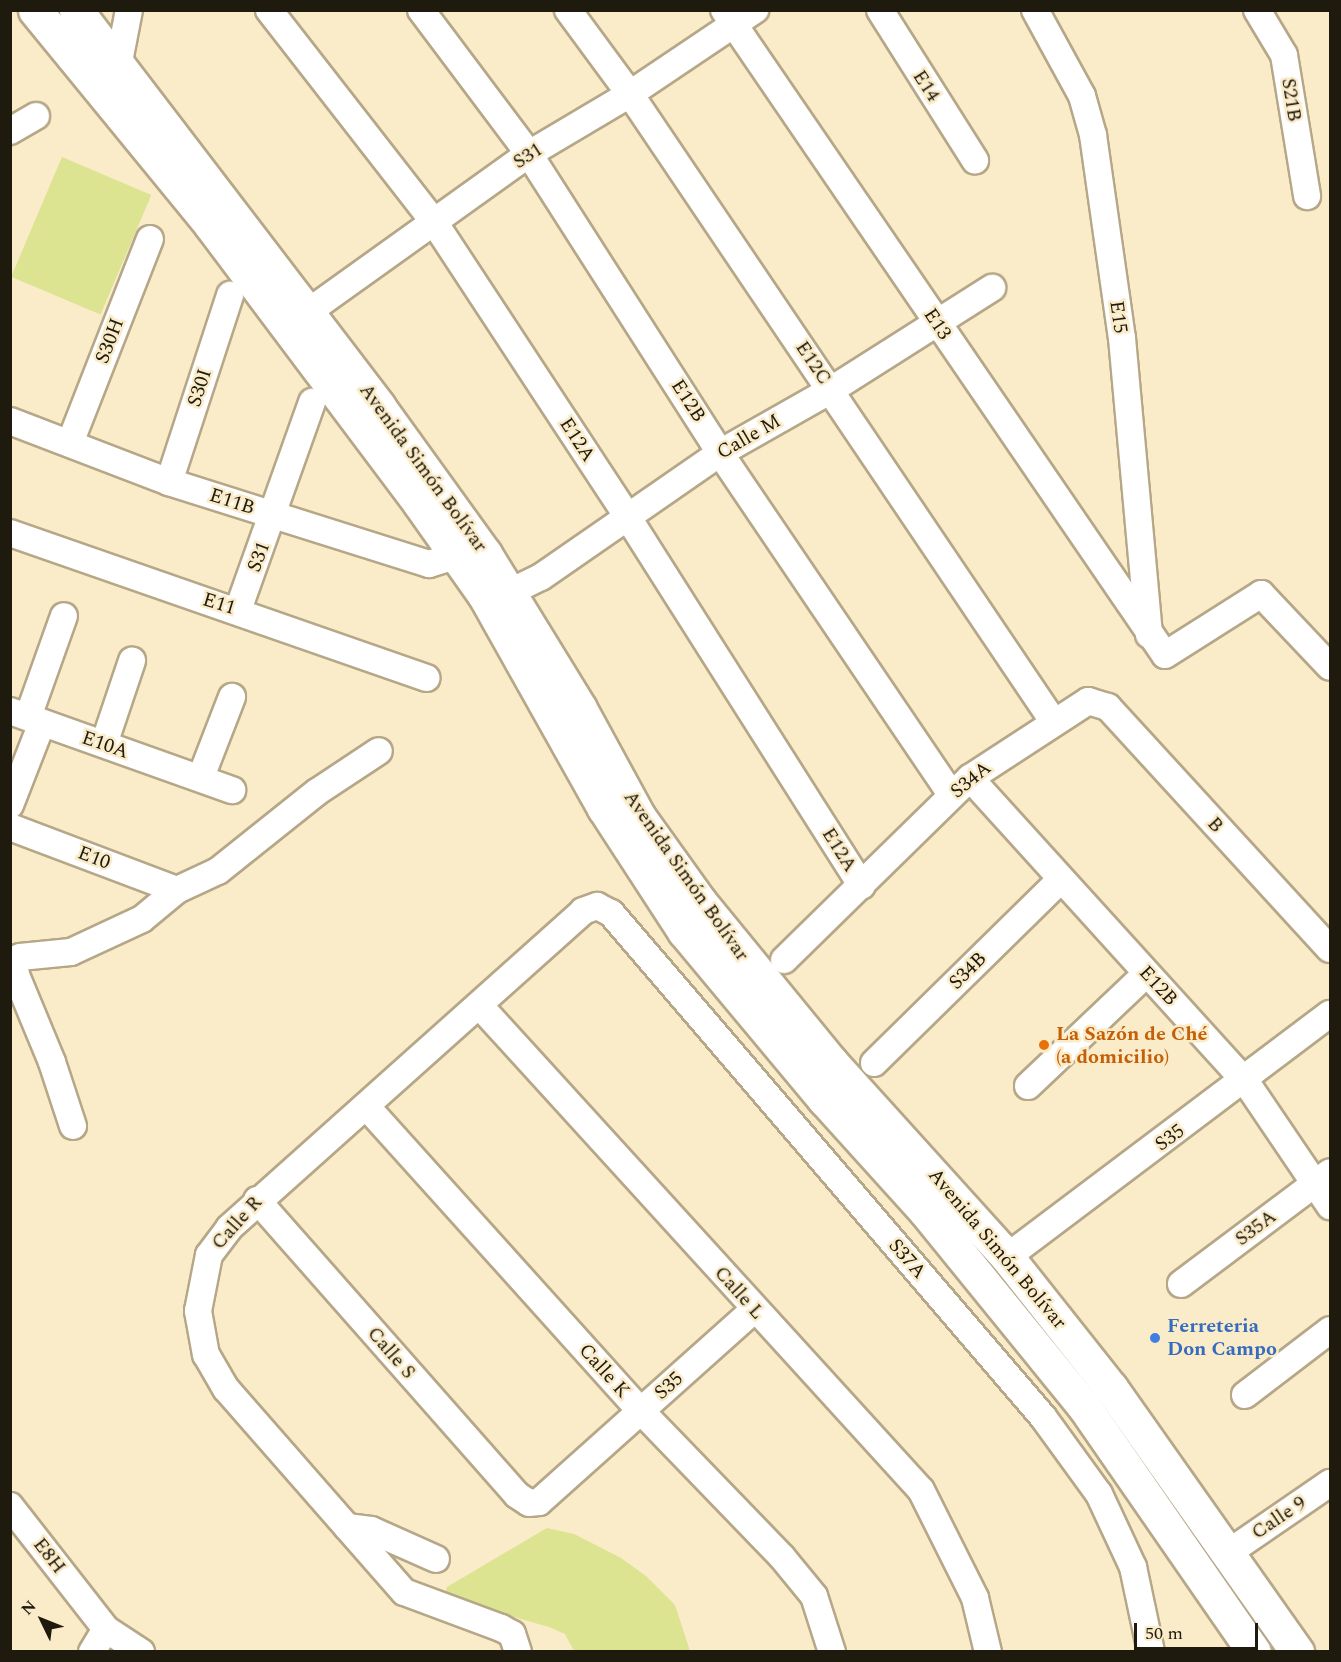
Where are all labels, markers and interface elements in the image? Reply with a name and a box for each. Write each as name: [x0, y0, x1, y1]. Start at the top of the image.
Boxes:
street label: E14: [907, 66, 945, 106]
street label: S21B: [1276, 77, 1306, 123]
street label: S31: [509, 138, 547, 174]
street label: E15: [1104, 299, 1132, 335]
street label: E13: [918, 304, 956, 344]
street label: S30H: [90, 315, 130, 367]
street label: E12C: [790, 337, 836, 389]
street label: S30I: [183, 366, 217, 410]
street label: E12B: [665, 375, 711, 427]
street label: Avenida Simón Bolívar: [354, 379, 492, 557]
street label: Calle M: [713, 409, 785, 465]
street label: E12A: [554, 413, 600, 467]
street label: E11B: [206, 483, 258, 521]
street label: S31: [242, 538, 276, 576]
street label: E11: [200, 588, 238, 620]
street label: E10A: [78, 726, 132, 764]
street label: S34A: [946, 756, 996, 804]
street label: Avenida Simón Bolívar: [618, 786, 754, 966]
street label: B: [1202, 812, 1228, 838]
street label: E12A: [816, 823, 862, 877]
street label: E10: [74, 841, 114, 875]
street label: S34B: [944, 947, 992, 995]
street label: E12B: [1133, 961, 1183, 1011]
place label: La Sazón de Ché (a domicilio): [1056, 1022, 1207, 1069]
marker: La Sazón de Ché (a domicilio): [1037, 1038, 1051, 1052]
street label: S35: [1151, 1119, 1189, 1157]
street label: Avenida Simón Bolívar: [923, 1164, 1071, 1334]
street label: Calle R: [207, 1191, 267, 1255]
street label: S35A: [1231, 1205, 1281, 1251]
street label: S37A: [883, 1234, 931, 1284]
street label: Calle L: [709, 1261, 769, 1325]
place label: Ferreteria Don Campo: [1167, 1314, 1277, 1361]
street label: Calle S: [362, 1322, 420, 1384]
marker: Ferreteria Don Campo: [1148, 1331, 1162, 1345]
street label: Calle K: [573, 1339, 635, 1403]
street label: S35: [650, 1367, 688, 1405]
street label: Calle 9: [1247, 1491, 1311, 1545]
street label: E8H: [27, 1533, 71, 1579]
north arrow: [12, 1590, 72, 1650]
text: N: [16, 1595, 42, 1621]
scale bar: [1137, 1611, 1262, 1649]
text: 50 m: [1145, 1620, 1183, 1647]

